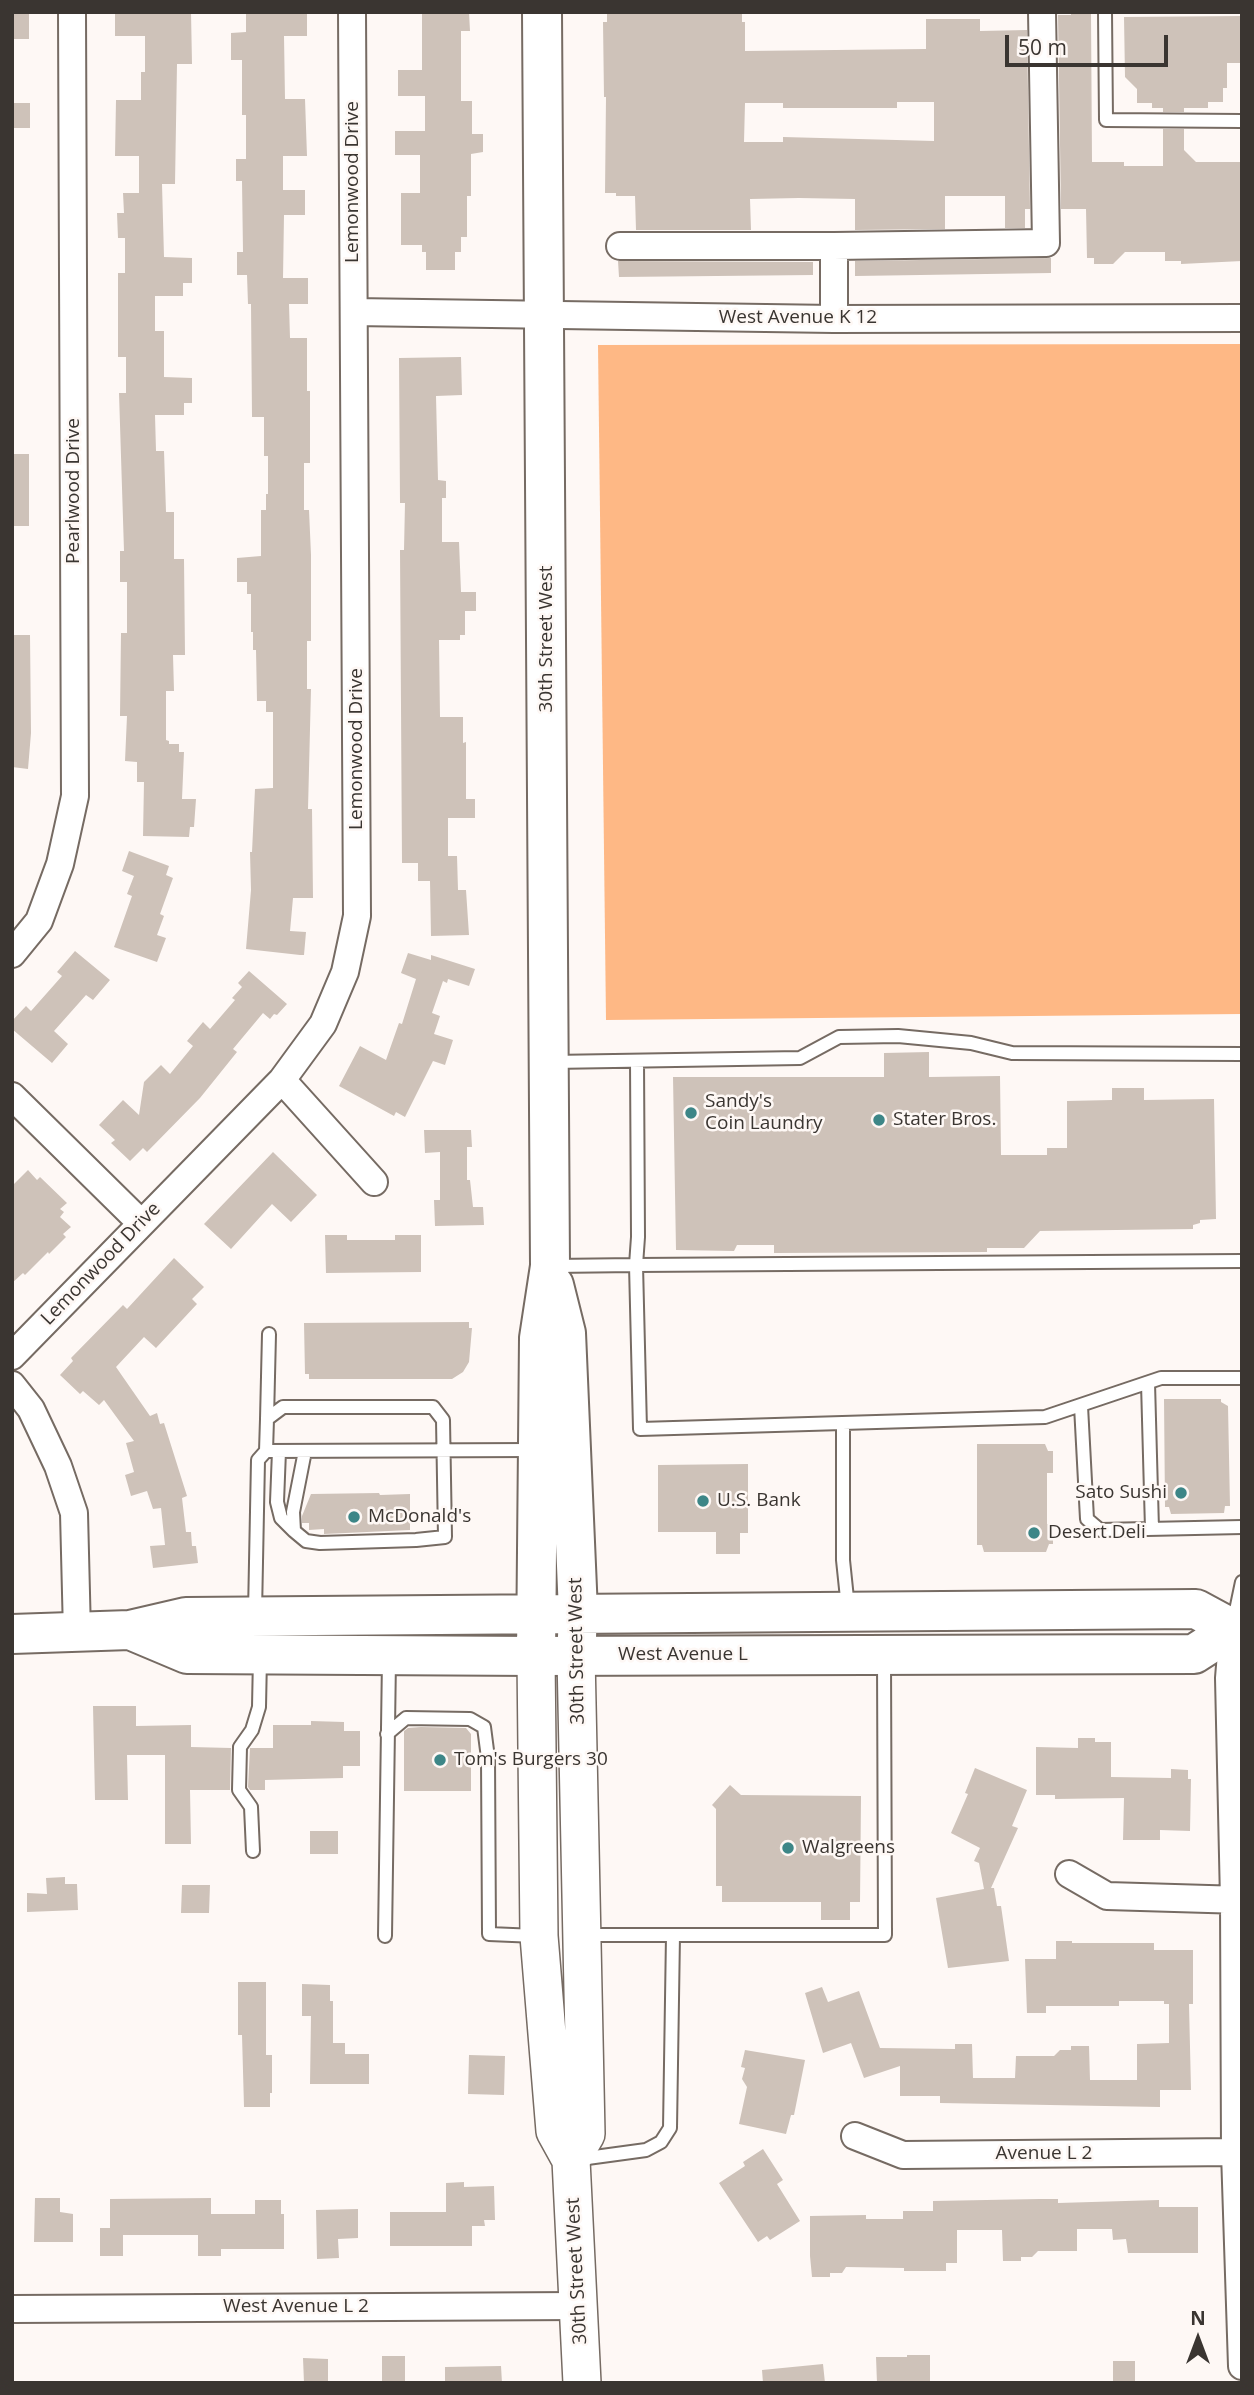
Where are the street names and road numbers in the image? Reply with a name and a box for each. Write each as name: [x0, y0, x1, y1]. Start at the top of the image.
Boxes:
street label: Lemonwood Drive: [342, 101, 364, 263]
street label: West Avenue K 12: [719, 307, 877, 329]
street label: Pearlwood Drive: [63, 418, 85, 564]
street label: 30th Street West: [536, 565, 558, 713]
street label: Lemonwood Drive: [346, 668, 368, 830]
street label: Lemonwood Drive: [37, 1198, 165, 1330]
street label: 30th Street West: [564, 1577, 590, 1725]
street label: West Avenue L: [618, 1644, 748, 1666]
street label: Avenue L 2: [996, 2143, 1092, 2165]
street label: 30th Street West: [562, 2197, 592, 2345]
street label: West Avenue L 2: [223, 2296, 369, 2318]

